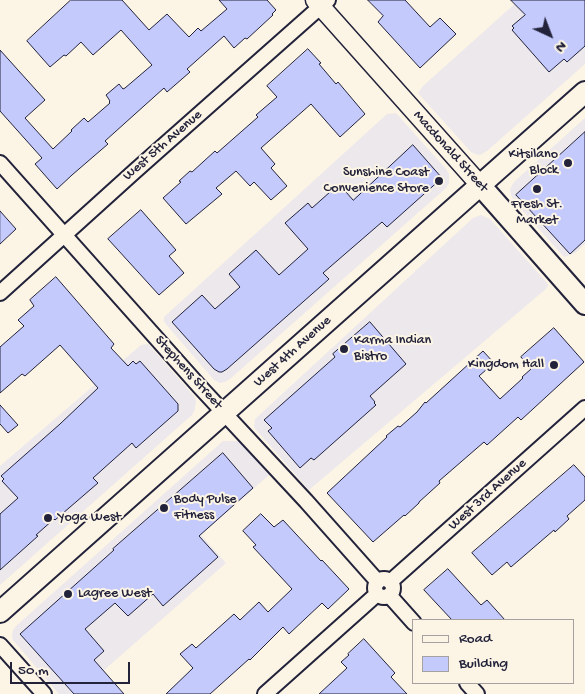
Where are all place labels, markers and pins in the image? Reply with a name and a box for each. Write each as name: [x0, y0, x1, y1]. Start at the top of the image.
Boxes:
place label: Kitsilano Block: [509, 147, 558, 180]
marker: Kitsilano Block: [562, 157, 574, 169]
place label: Sunshine Coast Convenience Store: [324, 165, 429, 198]
marker: Sunshine Coast Convenience Store: [433, 175, 445, 187]
marker: Fresh St. Market: [531, 183, 543, 195]
place label: Fresh St. Market: [511, 197, 563, 230]
place label: Karma Indian Bistro: [354, 333, 431, 366]
marker: Karma Indian Bistro: [338, 343, 350, 355]
place label: Kingdom Hall: [468, 357, 544, 373]
marker: Kingdom Hall: [548, 359, 560, 371]
place label: Body Pulse Fitness: [174, 492, 237, 524]
marker: Body Pulse Fitness: [158, 502, 170, 514]
place label: Yoga West: [58, 510, 121, 526]
marker: Yoga West: [42, 512, 54, 524]
place label: Lagree West: [78, 586, 152, 602]
marker: Lagree West: [62, 588, 74, 600]

